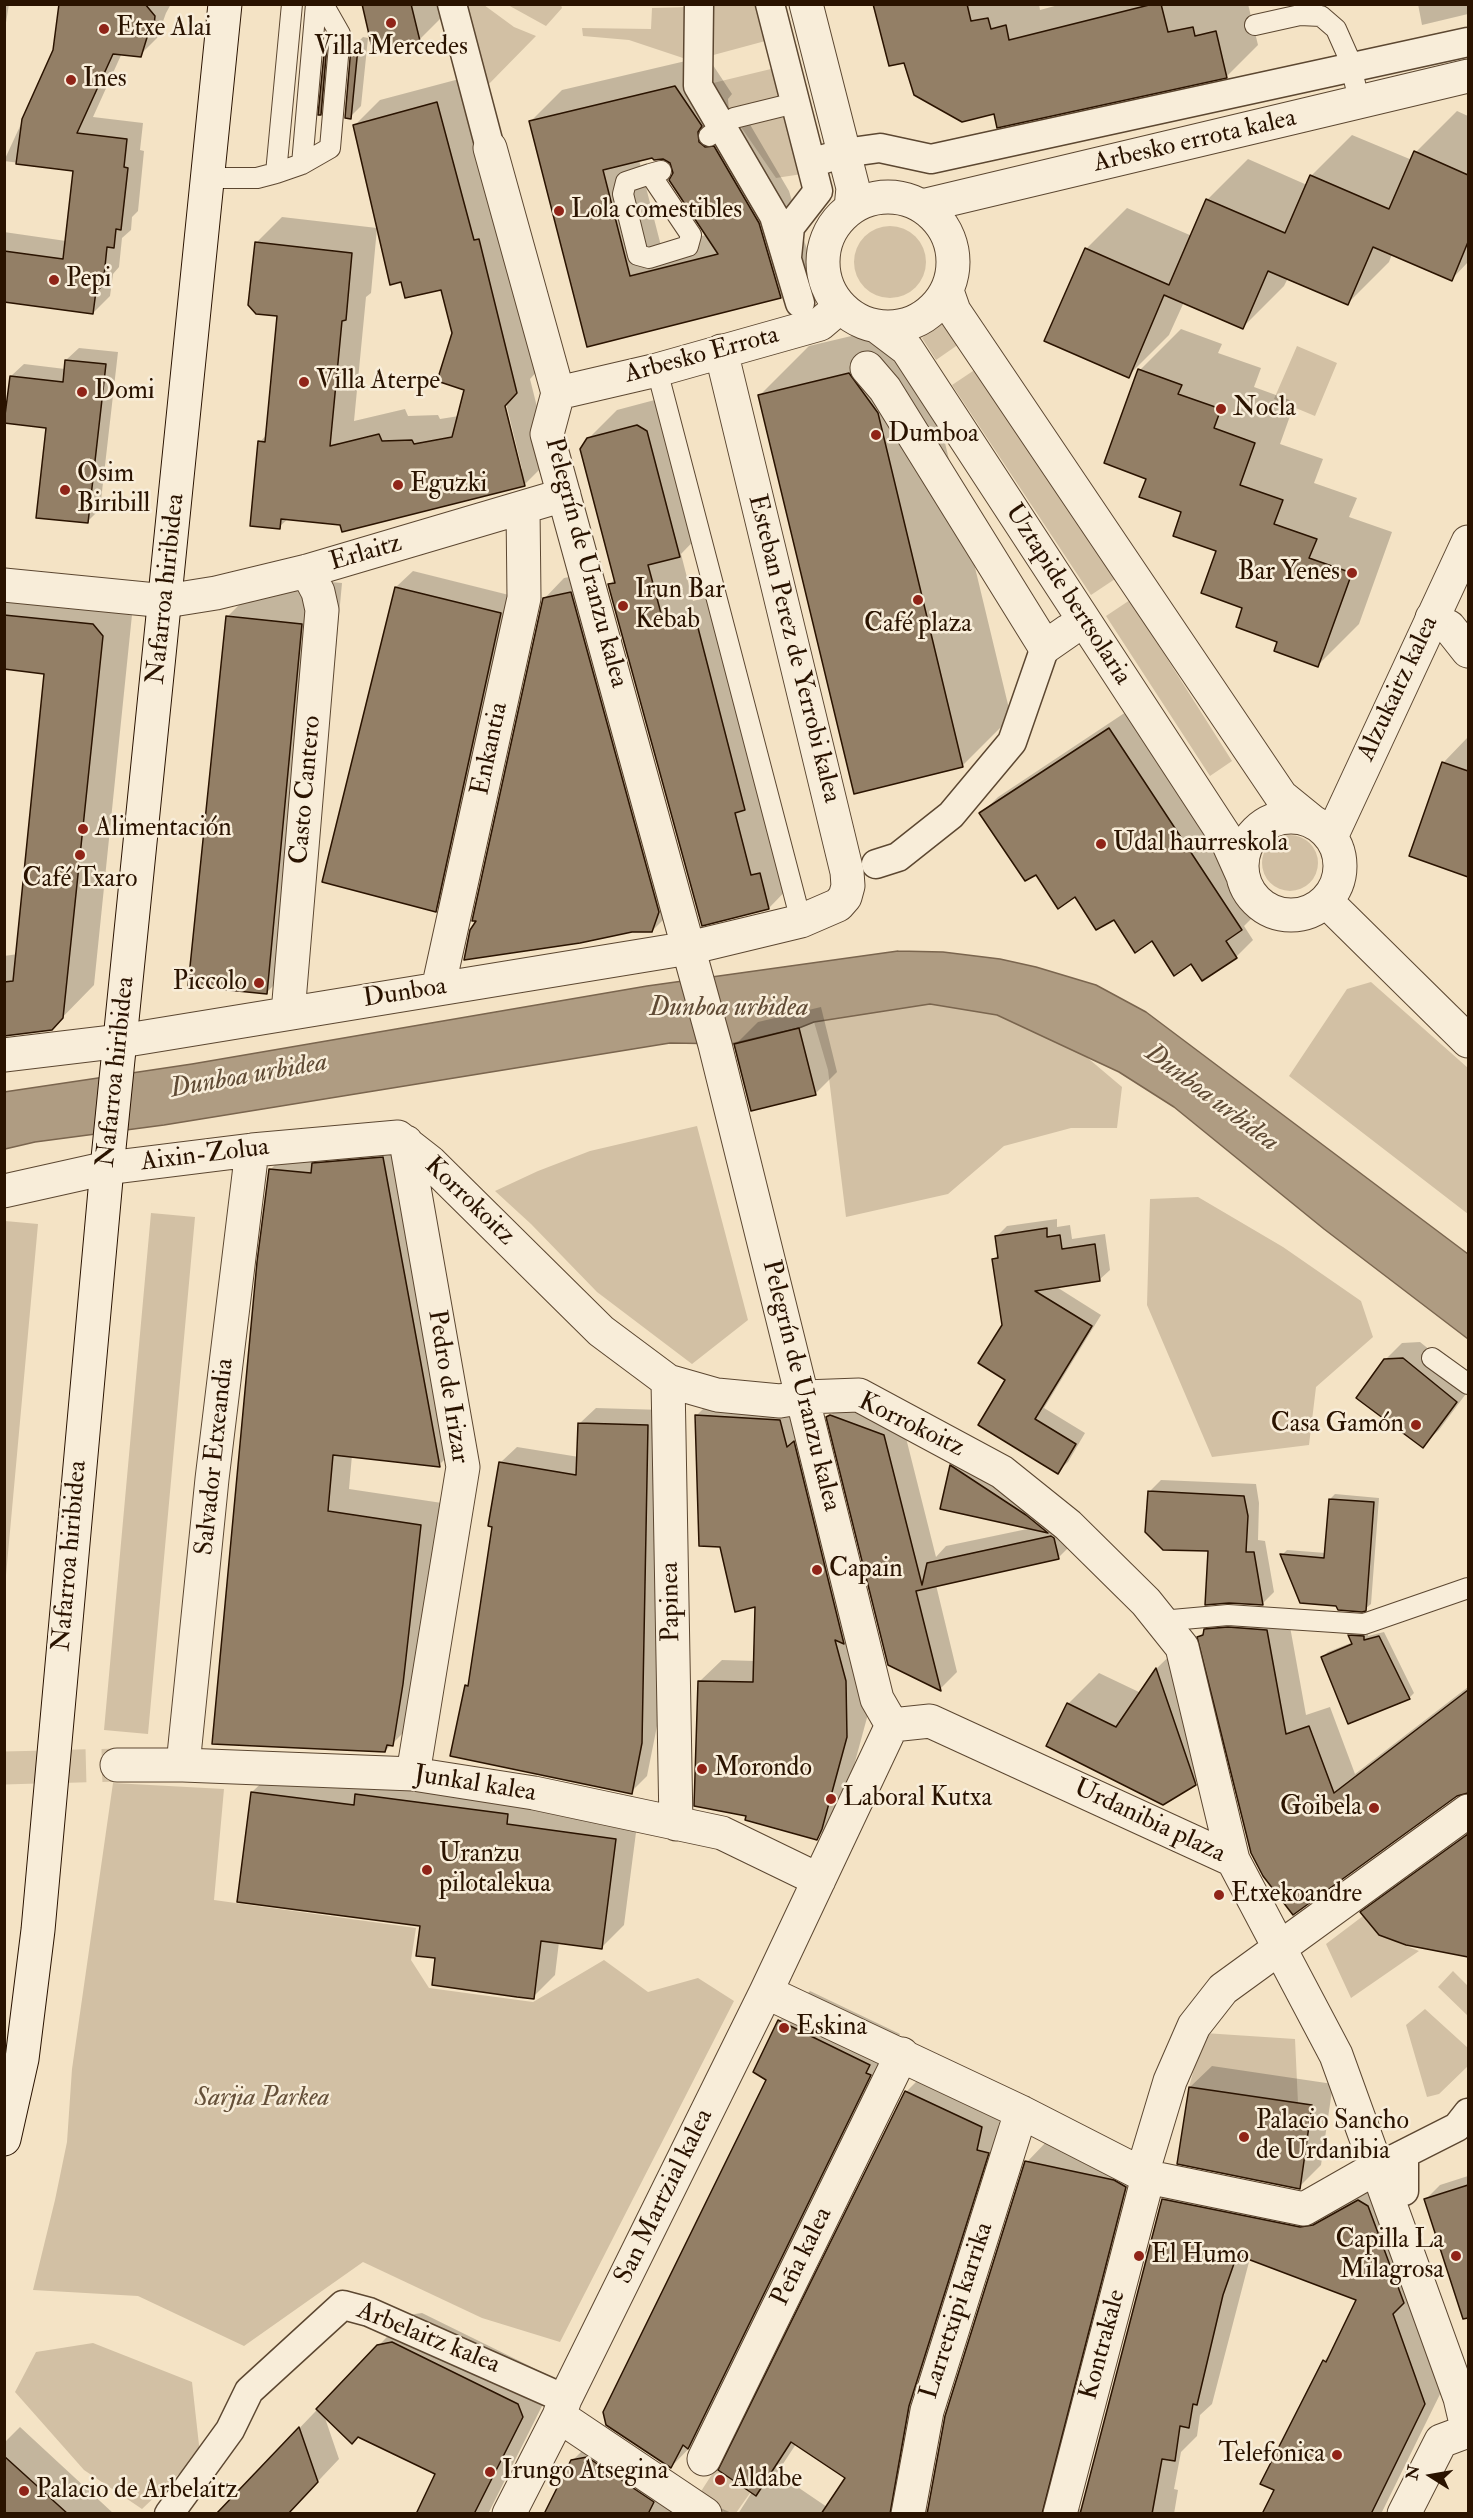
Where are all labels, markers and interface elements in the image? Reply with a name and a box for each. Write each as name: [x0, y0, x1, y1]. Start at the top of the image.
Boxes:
place label: Etxe Alai: [116, 13, 212, 45]
marker: Villa Mercedes: [384, 16, 398, 30]
marker: Etxe Alai: [97, 22, 111, 36]
place label: Villa Mercedes: [314, 32, 468, 64]
place label: Ines: [83, 64, 127, 96]
marker: Ines: [64, 73, 78, 87]
street label: Arbesko errota kalea: [1091, 104, 1299, 180]
place label: Lola comestibles: [571, 195, 742, 227]
marker: Lola comestibles: [552, 204, 566, 218]
place label: Pepi: [66, 264, 111, 296]
marker: Pepi: [47, 273, 61, 287]
street label: Arbesko Errota: [621, 320, 783, 392]
place label: Villa Aterpe: [316, 366, 440, 398]
marker: Villa Aterpe: [297, 375, 311, 389]
place label: Domi: [94, 376, 155, 408]
marker: Domi: [75, 385, 89, 399]
place label: Nocla: [1233, 393, 1296, 425]
marker: Nocla: [1214, 402, 1228, 416]
place label: Dumboa: [888, 419, 979, 451]
marker: Dumboa: [869, 428, 883, 442]
street label: Pelegrín de Uranzu kalea: [537, 434, 633, 692]
place label: Osim Biribill: [77, 459, 150, 520]
place label: Eguzki: [410, 469, 487, 501]
marker: Eguzki: [391, 478, 405, 492]
marker: Osim Biribill: [58, 483, 72, 497]
street label: Nafarroa hiribidea: [141, 492, 193, 686]
street label: Esteban Perez de Yerrobi kalea: [740, 492, 846, 806]
street label: Uztapide bertsolaria: [997, 499, 1137, 691]
street label: Erlaitz: [326, 529, 406, 579]
place label: Bar Yenes: [1238, 557, 1340, 589]
marker: Bar Yenes: [1345, 566, 1359, 580]
place label: Irun Bar Kebab: [635, 575, 725, 636]
marker: Café plaza: [911, 593, 925, 607]
marker: Irun Bar Kebab: [616, 599, 630, 613]
place label: Café plaza: [864, 609, 972, 641]
street label: Alzukaitz kalea: [1352, 612, 1446, 766]
street label: Enkantia: [466, 700, 516, 798]
street label: Casto Cantero: [285, 714, 329, 866]
place label: Alimentación: [95, 813, 232, 845]
marker: Alimentación: [76, 822, 90, 836]
place label: Udal haurreskola: [1113, 828, 1288, 860]
marker: Udal haurreskola: [1094, 837, 1108, 851]
marker: Café Txaro: [73, 848, 87, 862]
place label: Café Txaro: [23, 864, 137, 896]
place label: Piccolo: [173, 967, 247, 999]
street label: Dunboa: [361, 972, 449, 1016]
street label: Nafarroa hiribidea: [91, 975, 143, 1169]
marker: Piccolo: [252, 976, 266, 990]
water label: Dunboa urbidea: [650, 993, 808, 1025]
water label: Dunboa urbidea: [1138, 1038, 1284, 1160]
water label: Dunboa urbidea: [168, 1047, 330, 1107]
street label: Aixin-Zolua: [139, 1133, 271, 1179]
street label: Korrokoitz: [417, 1151, 521, 1253]
street label: Pelegrín de Uranzu kalea: [754, 1257, 846, 1515]
street label: Pedro de Irizar: [419, 1308, 475, 1466]
street label: Salvador Etxeandia: [190, 1357, 242, 1557]
street label: Korrokoitz: [853, 1387, 969, 1465]
place label: Casa Gamón: [1271, 1409, 1404, 1441]
marker: Casa Gamón: [1409, 1418, 1423, 1432]
street label: Nafarroa hiribidea: [47, 1459, 95, 1653]
place label: Capain: [829, 1554, 903, 1586]
street label: Papinea: [656, 1562, 688, 1642]
marker: Capain: [810, 1563, 824, 1577]
place label: Morondo: [714, 1753, 812, 1785]
street label: Junkal kalea: [412, 1760, 538, 1810]
marker: Morondo: [695, 1762, 709, 1776]
street label: Urdanibia plaza: [1068, 1773, 1230, 1871]
place label: Laboral Kutxa: [843, 1783, 992, 1815]
marker: Laboral Kutxa: [824, 1792, 838, 1806]
place label: Goibela: [1280, 1792, 1362, 1824]
marker: Goibela: [1367, 1801, 1381, 1815]
place label: Uranzu pilotalekua: [439, 1839, 551, 1900]
marker: Uranzu pilotalekua: [420, 1863, 434, 1877]
place label: Etxekoandre: [1231, 1879, 1362, 1911]
marker: Etxekoandre: [1212, 1888, 1226, 1902]
place label: Eskina: [796, 2012, 867, 2044]
marker: Eskina: [777, 2021, 791, 2035]
park label: Sarjia Parkea: [194, 2083, 330, 2115]
street label: San Martzial kalea: [609, 2104, 721, 2290]
place label: Palacio Sancho de Urdanibia: [1256, 2106, 1409, 2168]
marker: Palacio Sancho de Urdanibia: [1237, 2130, 1251, 2144]
street label: Peña kalea: [766, 2203, 840, 2311]
street label: Larretxipi karrika: [915, 2219, 1001, 2403]
place label: Capilla La Milagrosa: [1335, 2225, 1444, 2286]
place label: El Humo: [1151, 2240, 1249, 2272]
marker: El Humo: [1132, 2249, 1146, 2263]
marker: Capilla La Milagrosa: [1449, 2249, 1463, 2263]
street label: Kontrakale: [1074, 2287, 1134, 2403]
street label: Arbelaitz kalea: [352, 2296, 504, 2382]
place label: Telefonica: [1219, 2439, 1325, 2471]
north arrow: [1401, 2446, 1461, 2506]
marker: Telefonica: [1330, 2448, 1344, 2462]
place label: Irungo Atsegina: [502, 2456, 668, 2488]
place label: Aldabe: [732, 2464, 802, 2496]
text: N: [1402, 2464, 1425, 2482]
marker: Irungo Atsegina: [483, 2465, 497, 2479]
marker: Aldabe: [713, 2473, 727, 2487]
place label: Palacio de Arbelaitz: [36, 2475, 238, 2507]
marker: Palacio de Arbelaitz: [17, 2484, 31, 2498]

